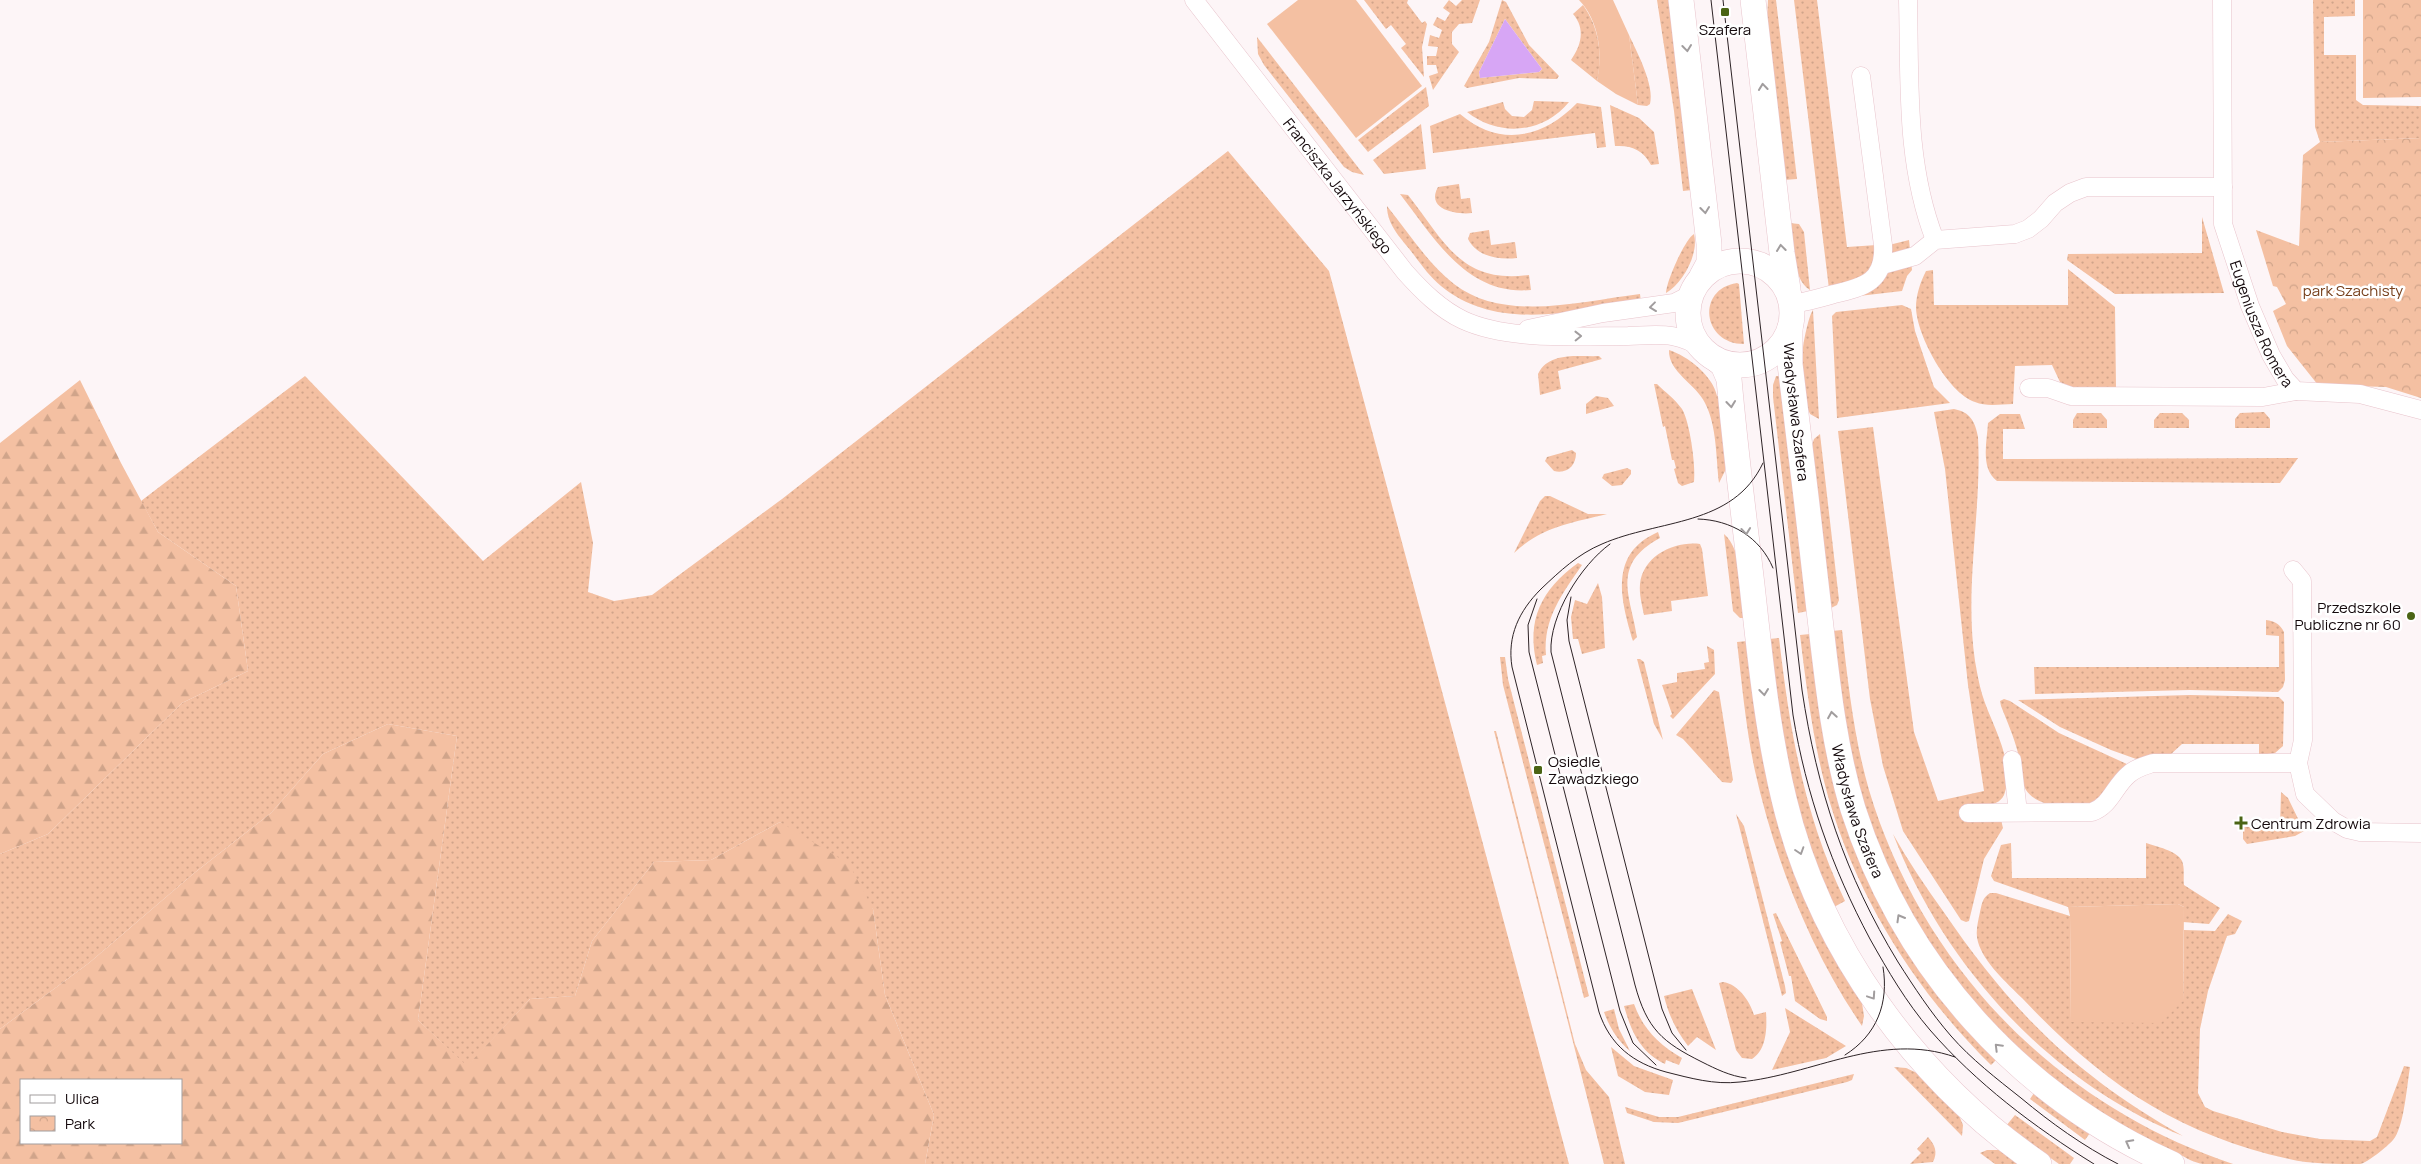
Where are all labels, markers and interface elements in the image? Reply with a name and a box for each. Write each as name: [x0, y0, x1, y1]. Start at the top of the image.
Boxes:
marker: Szafera: [1719, 6, 1731, 18]
place label: Szafera: [1699, 19, 1751, 40]
one-way arrow: [1681, 45, 1692, 53]
one-way arrow: [1758, 82, 1769, 90]
street label: Franciszka Jarzyńskiego: [1279, 113, 1398, 258]
one-way arrow: [1699, 206, 1710, 214]
one-way arrow: [1776, 244, 1787, 252]
street label: Eugeniusza Romera: [2225, 258, 2298, 392]
park label: park Szachisty: [2303, 280, 2403, 301]
one-way arrow: [1649, 301, 1658, 311]
one-way arrow: [1575, 331, 1583, 342]
street label: Władysława Szafera: [1779, 342, 1815, 482]
one-way arrow: [1725, 401, 1736, 409]
one-way arrow: [1740, 527, 1751, 535]
place label: Przedszkole Publiczne nr 60: [2294, 597, 2401, 635]
marker: Przedszkole Publiczne nr 60: [2405, 610, 2417, 622]
one-way arrow: [1759, 688, 1769, 697]
one-way arrow: [1828, 711, 1838, 720]
street label: Władysława Szafera: [1827, 742, 1889, 881]
place label: Osiedle Zawadzkiego: [1548, 751, 1639, 789]
marker: Osiedle Zawadzkiego: [1532, 764, 1544, 776]
place label: Centrum Zdrowia: [2251, 813, 2371, 834]
marker: Centrum Zdrowia: [2235, 817, 2247, 829]
one-way arrow: [1794, 846, 1804, 854]
one-way arrow: [1897, 914, 1907, 923]
one-way arrow: [1866, 990, 1875, 999]
one-way arrow: [1995, 1043, 2004, 1052]
legend: [20, 1079, 182, 1144]
text: Ulica: [65, 1088, 99, 1109]
text: Park: [65, 1113, 95, 1134]
one-way arrow: [2125, 1139, 2134, 1149]

